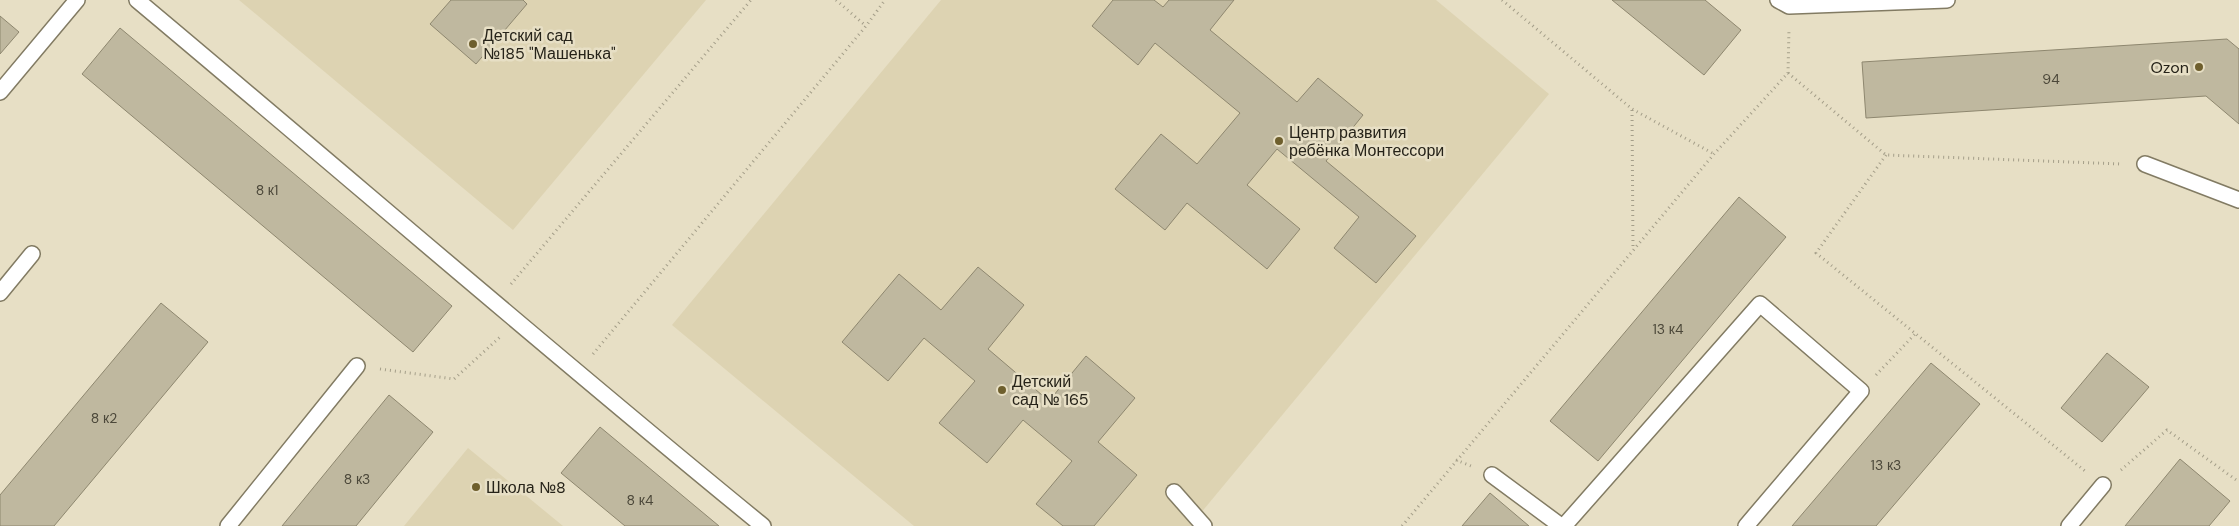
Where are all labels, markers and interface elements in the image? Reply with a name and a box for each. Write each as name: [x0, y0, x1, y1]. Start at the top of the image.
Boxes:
place label: Детский сад №185 "Машенька": [483, 25, 616, 64]
marker: Детский сад №185 "Машенька": [467, 38, 479, 50]
place label: Ozon: [2151, 57, 2189, 78]
marker: Ozon: [2193, 61, 2205, 73]
house number: 94: [2042, 70, 2060, 88]
place label: Центр развития ребёнка Монтессори: [1289, 122, 1444, 161]
marker: Центр развития ребёнка Монтессори: [1273, 135, 1285, 147]
house number: 8 к1: [256, 181, 278, 199]
house number: 13 к4: [1653, 320, 1684, 338]
place label: Детский сад № 165: [1012, 371, 1088, 410]
marker: Детский сад № 165: [996, 384, 1008, 396]
house number: 8 к2: [91, 409, 117, 427]
house number: 13 к3: [1871, 456, 1901, 474]
house number: 8 к3: [344, 470, 370, 488]
place label: Школа №8: [486, 477, 566, 498]
marker: Школа №8: [470, 481, 482, 493]
house number: 8 к4: [627, 491, 654, 509]

